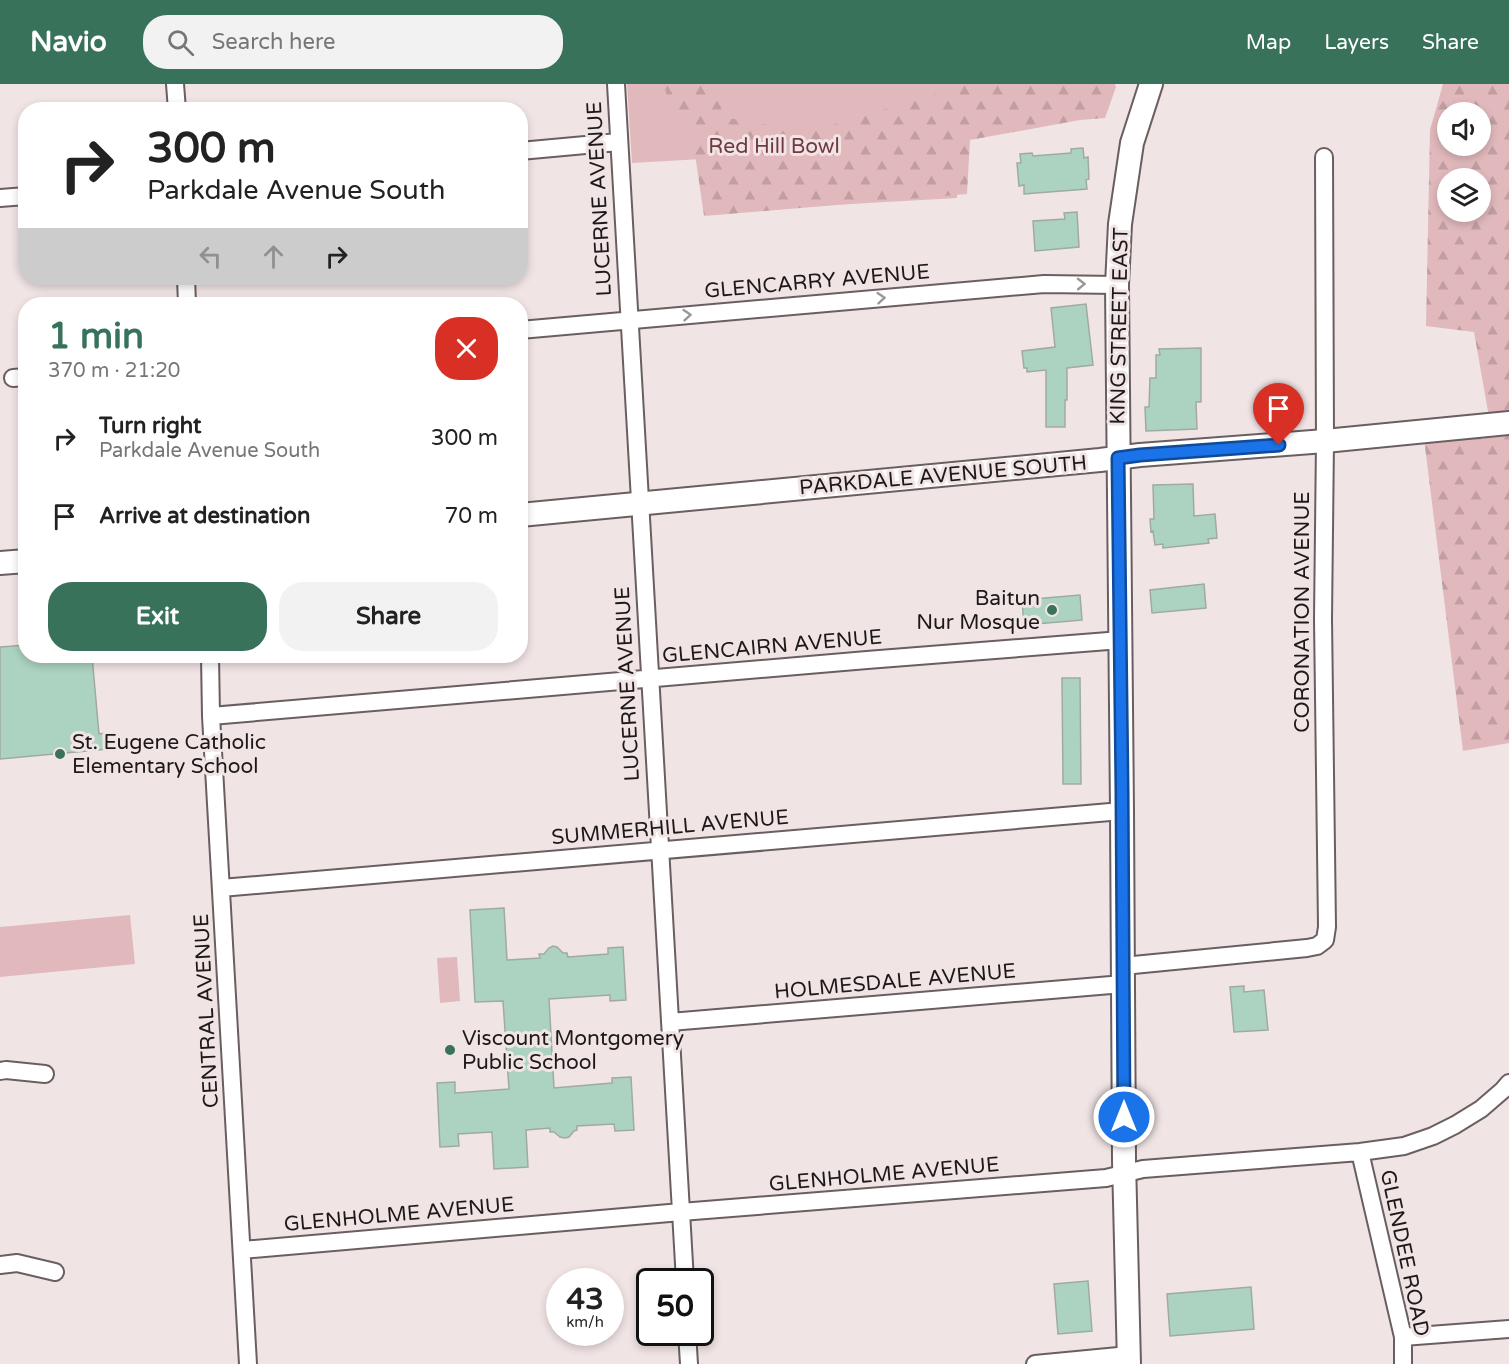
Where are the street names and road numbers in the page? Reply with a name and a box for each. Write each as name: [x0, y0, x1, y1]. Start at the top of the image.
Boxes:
street label: LUCERNE AVENUE: [582, 101, 617, 297]
street label: KING STREET EAST: [1105, 227, 1134, 425]
street label: GLENCARRY AVENUE: [703, 259, 931, 304]
street label: PARKDALE AVENUE SOUTH: [798, 450, 1088, 501]
street label: CORONATION AVENUE: [1290, 491, 1315, 733]
street label: LUCERNE AVENUE: [610, 586, 645, 782]
street label: GLENCAIRN AVENUE: [661, 624, 883, 669]
street label: SUMMERHILL AVENUE: [550, 805, 790, 850]
street label: CENTRAL AVENUE: [189, 913, 224, 1109]
street label: HOLMESDALE AVENUE: [773, 958, 1017, 1005]
street label: GLENHOLME AVENUE: [768, 1152, 1000, 1197]
street label: GLENDEE ROAD: [1375, 1168, 1434, 1339]
street label: GLENHOLME AVENUE: [283, 1192, 515, 1237]

